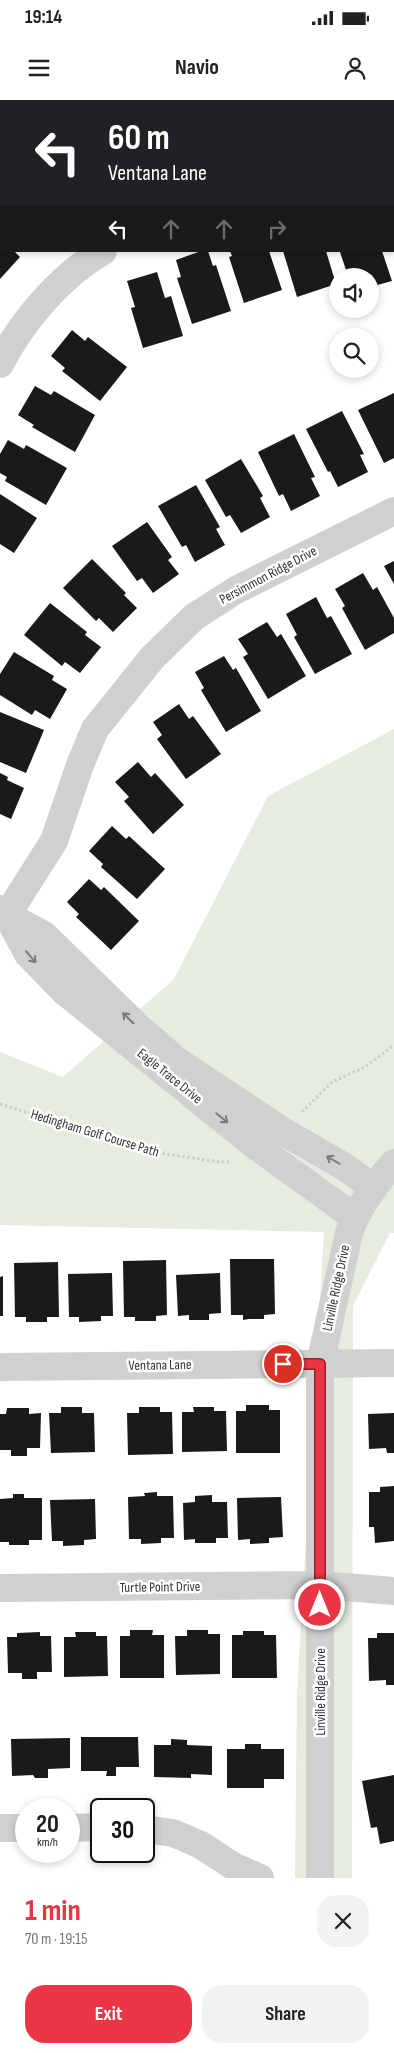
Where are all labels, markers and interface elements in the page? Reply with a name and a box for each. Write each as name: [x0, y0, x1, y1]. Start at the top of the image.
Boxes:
text: 19:14: [25, 6, 62, 29]
icon: menu: [25, 54, 53, 82]
text: Navio: [175, 54, 219, 81]
icon: person: [341, 54, 369, 82]
text: 60 m: [108, 117, 170, 160]
icon: left: [25, 120, 90, 185]
text: Ventana Lane: [108, 160, 207, 187]
icon: left: [104, 215, 132, 243]
icon: ahead: [157, 215, 185, 243]
icon: ahead: [210, 215, 238, 243]
icon: right: [263, 215, 291, 243]
map controls: [329, 268, 379, 378]
button: sound: [329, 268, 379, 318]
button: search: [329, 328, 379, 378]
street label: Persimmon Ridge Drive: [216, 542, 320, 608]
one-way arrow: [26, 950, 37, 963]
one-way arrow: [122, 1012, 134, 1024]
street label: Eagle Trace Drive: [134, 1045, 206, 1107]
street label: Hedingham Golf Course Path: [29, 1105, 161, 1161]
one-way arrow: [215, 1113, 228, 1124]
one-way arrow: [325, 1155, 340, 1165]
street label: Linville Ridge Drive: [319, 1243, 353, 1333]
pin: [262, 1343, 304, 1385]
icon: arrive: [269, 1350, 297, 1378]
street label: Ventana Lane: [128, 1356, 192, 1374]
street label: Turtle Point Drive: [119, 1578, 201, 1596]
position arrow: [293, 1578, 345, 1630]
street label: Linville Ridge Drive: [312, 1648, 329, 1736]
speed limit sign: 30: [90, 1798, 155, 1863]
text: 20: [36, 1809, 59, 1840]
text: km/h: [37, 1835, 58, 1850]
text: 1 min: [25, 1893, 81, 1929]
button: close: [317, 1895, 369, 1947]
text: 70 m · 19:15: [25, 1930, 87, 1949]
button: Exit: [25, 1985, 192, 2043]
button: Share: [202, 1985, 369, 2043]

